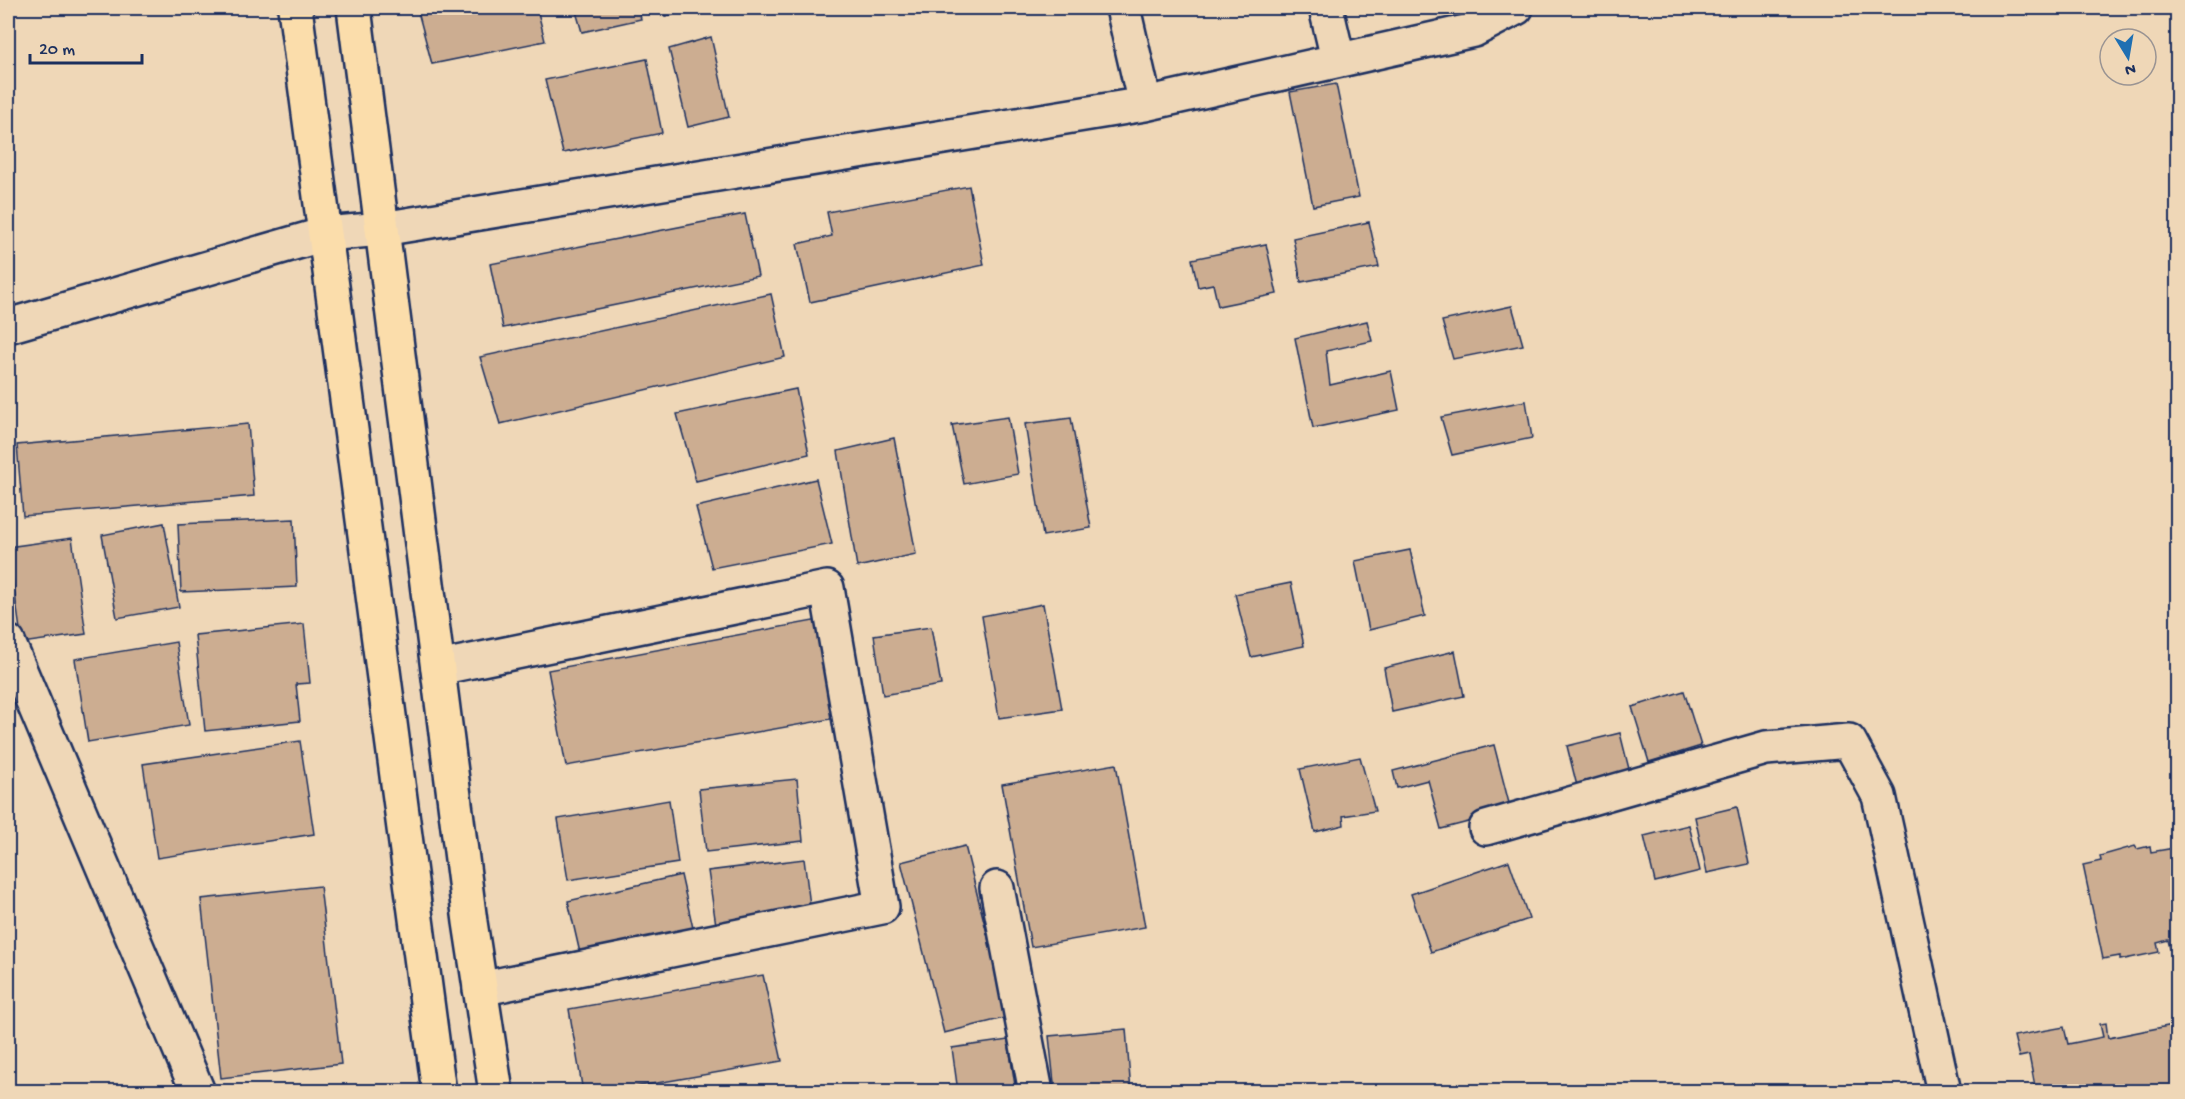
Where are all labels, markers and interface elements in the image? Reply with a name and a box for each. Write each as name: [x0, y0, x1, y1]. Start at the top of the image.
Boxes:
scale bar: [30, 27, 142, 65]
north arrow: [2098, 27, 2158, 87]
text: 20 m: [39, 40, 75, 61]
text: N: [2123, 58, 2137, 79]

